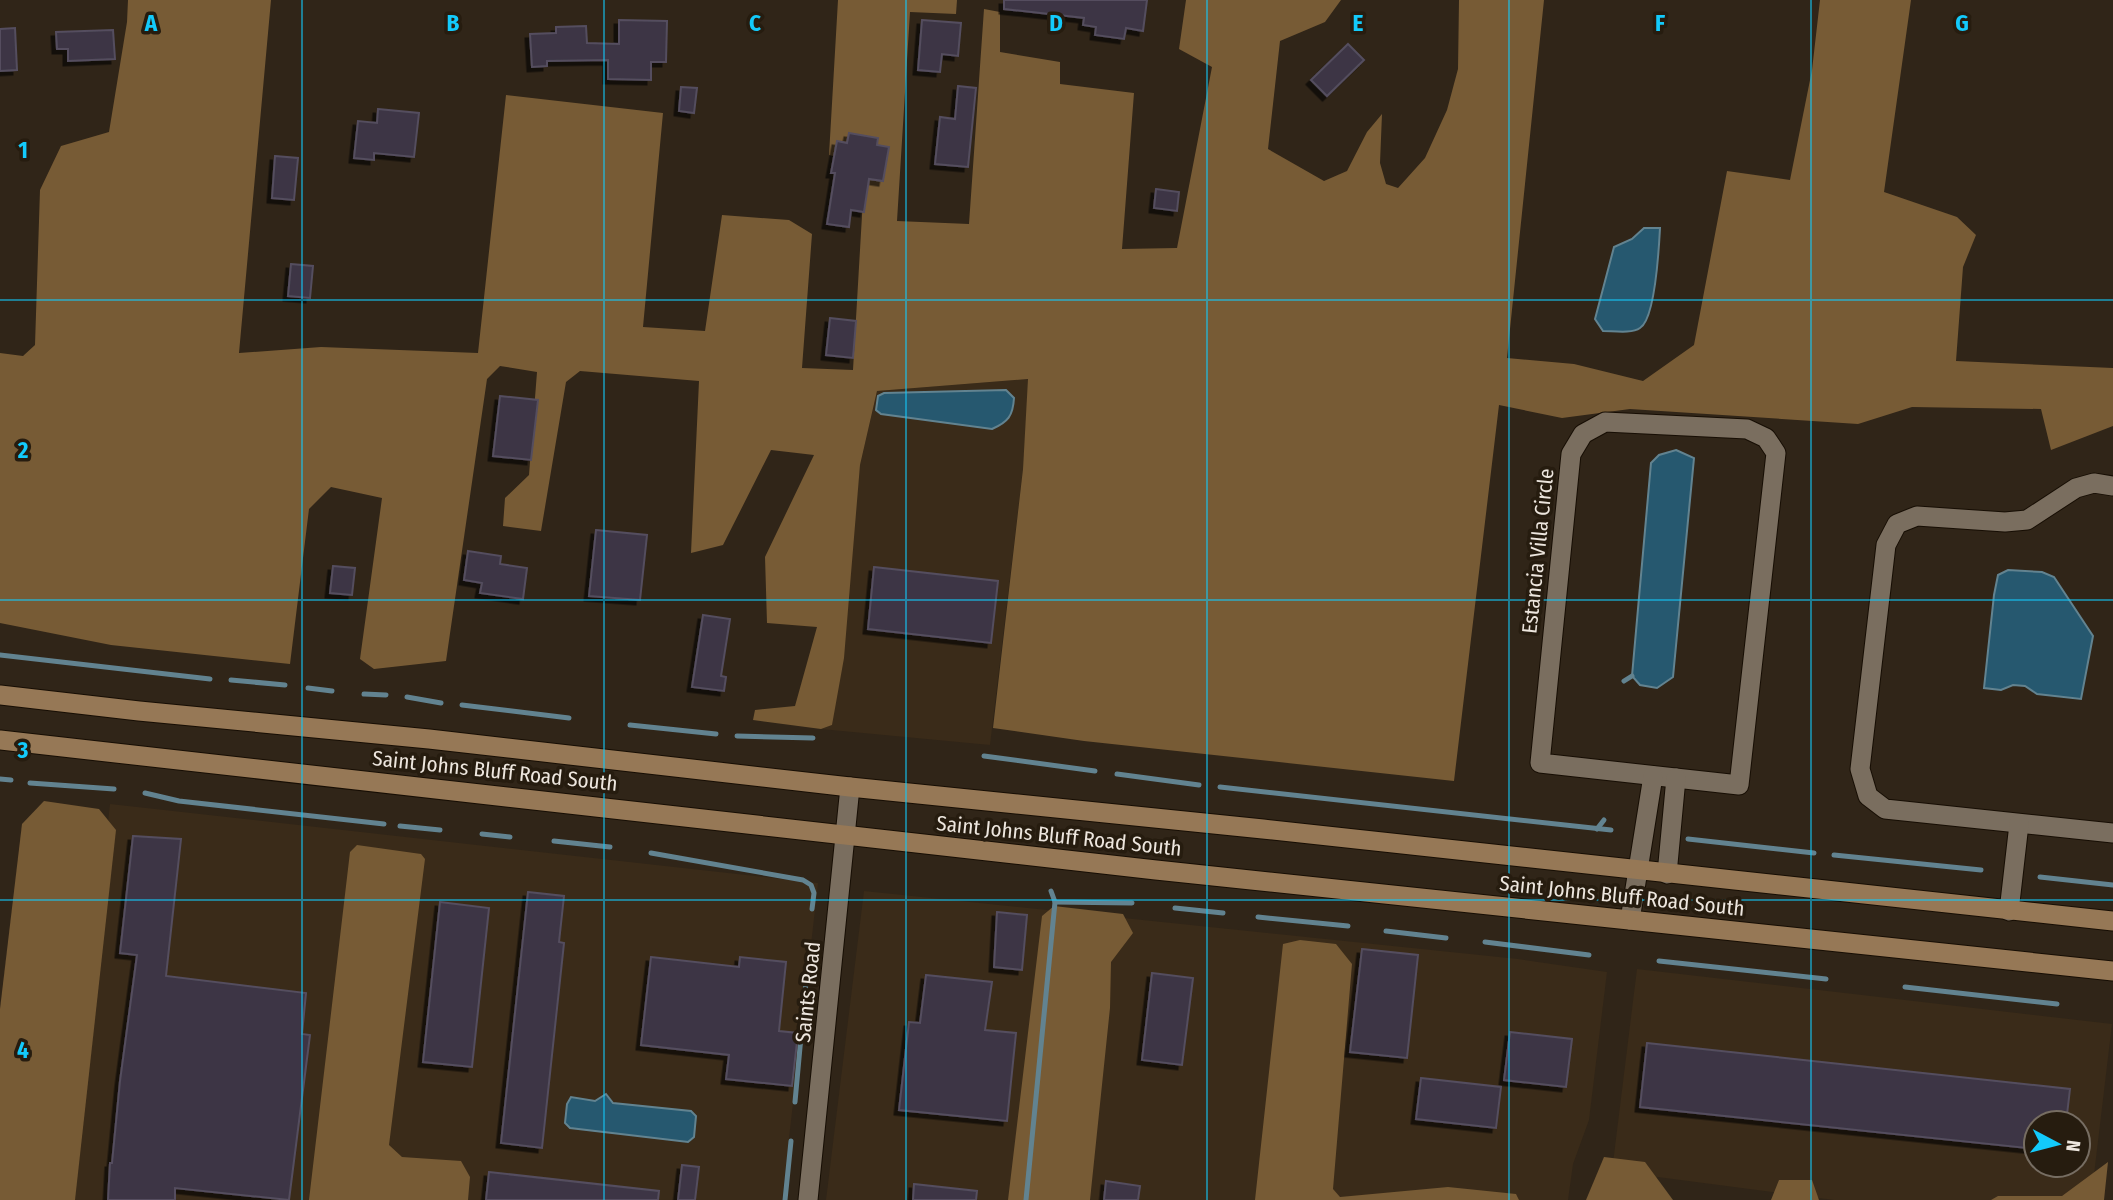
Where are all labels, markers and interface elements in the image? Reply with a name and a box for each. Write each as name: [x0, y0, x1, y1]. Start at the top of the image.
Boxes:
text: A: [144, 9, 158, 37]
text: B: [447, 9, 460, 37]
text: C: [749, 9, 761, 37]
text: D: [1049, 9, 1063, 37]
text: E: [1353, 9, 1364, 37]
text: F: [1655, 9, 1665, 37]
text: G: [1955, 9, 1969, 37]
text: 1: [18, 136, 28, 164]
text: 2: [17, 436, 29, 464]
street label: Estancia Villa Circle: [1516, 467, 1560, 635]
text: 3: [17, 736, 29, 764]
street label: Saint Johns Bluff Road South: [371, 745, 619, 797]
street label: Saint Johns Bluff Road South: [935, 810, 1183, 862]
street label: Saint Johns Bluff Road South: [1498, 870, 1746, 922]
street label: Saints Road: [790, 940, 826, 1044]
text: 4: [17, 1036, 29, 1064]
north arrow: [2022, 1109, 2092, 1179]
text: N: [2061, 1139, 2085, 1153]

